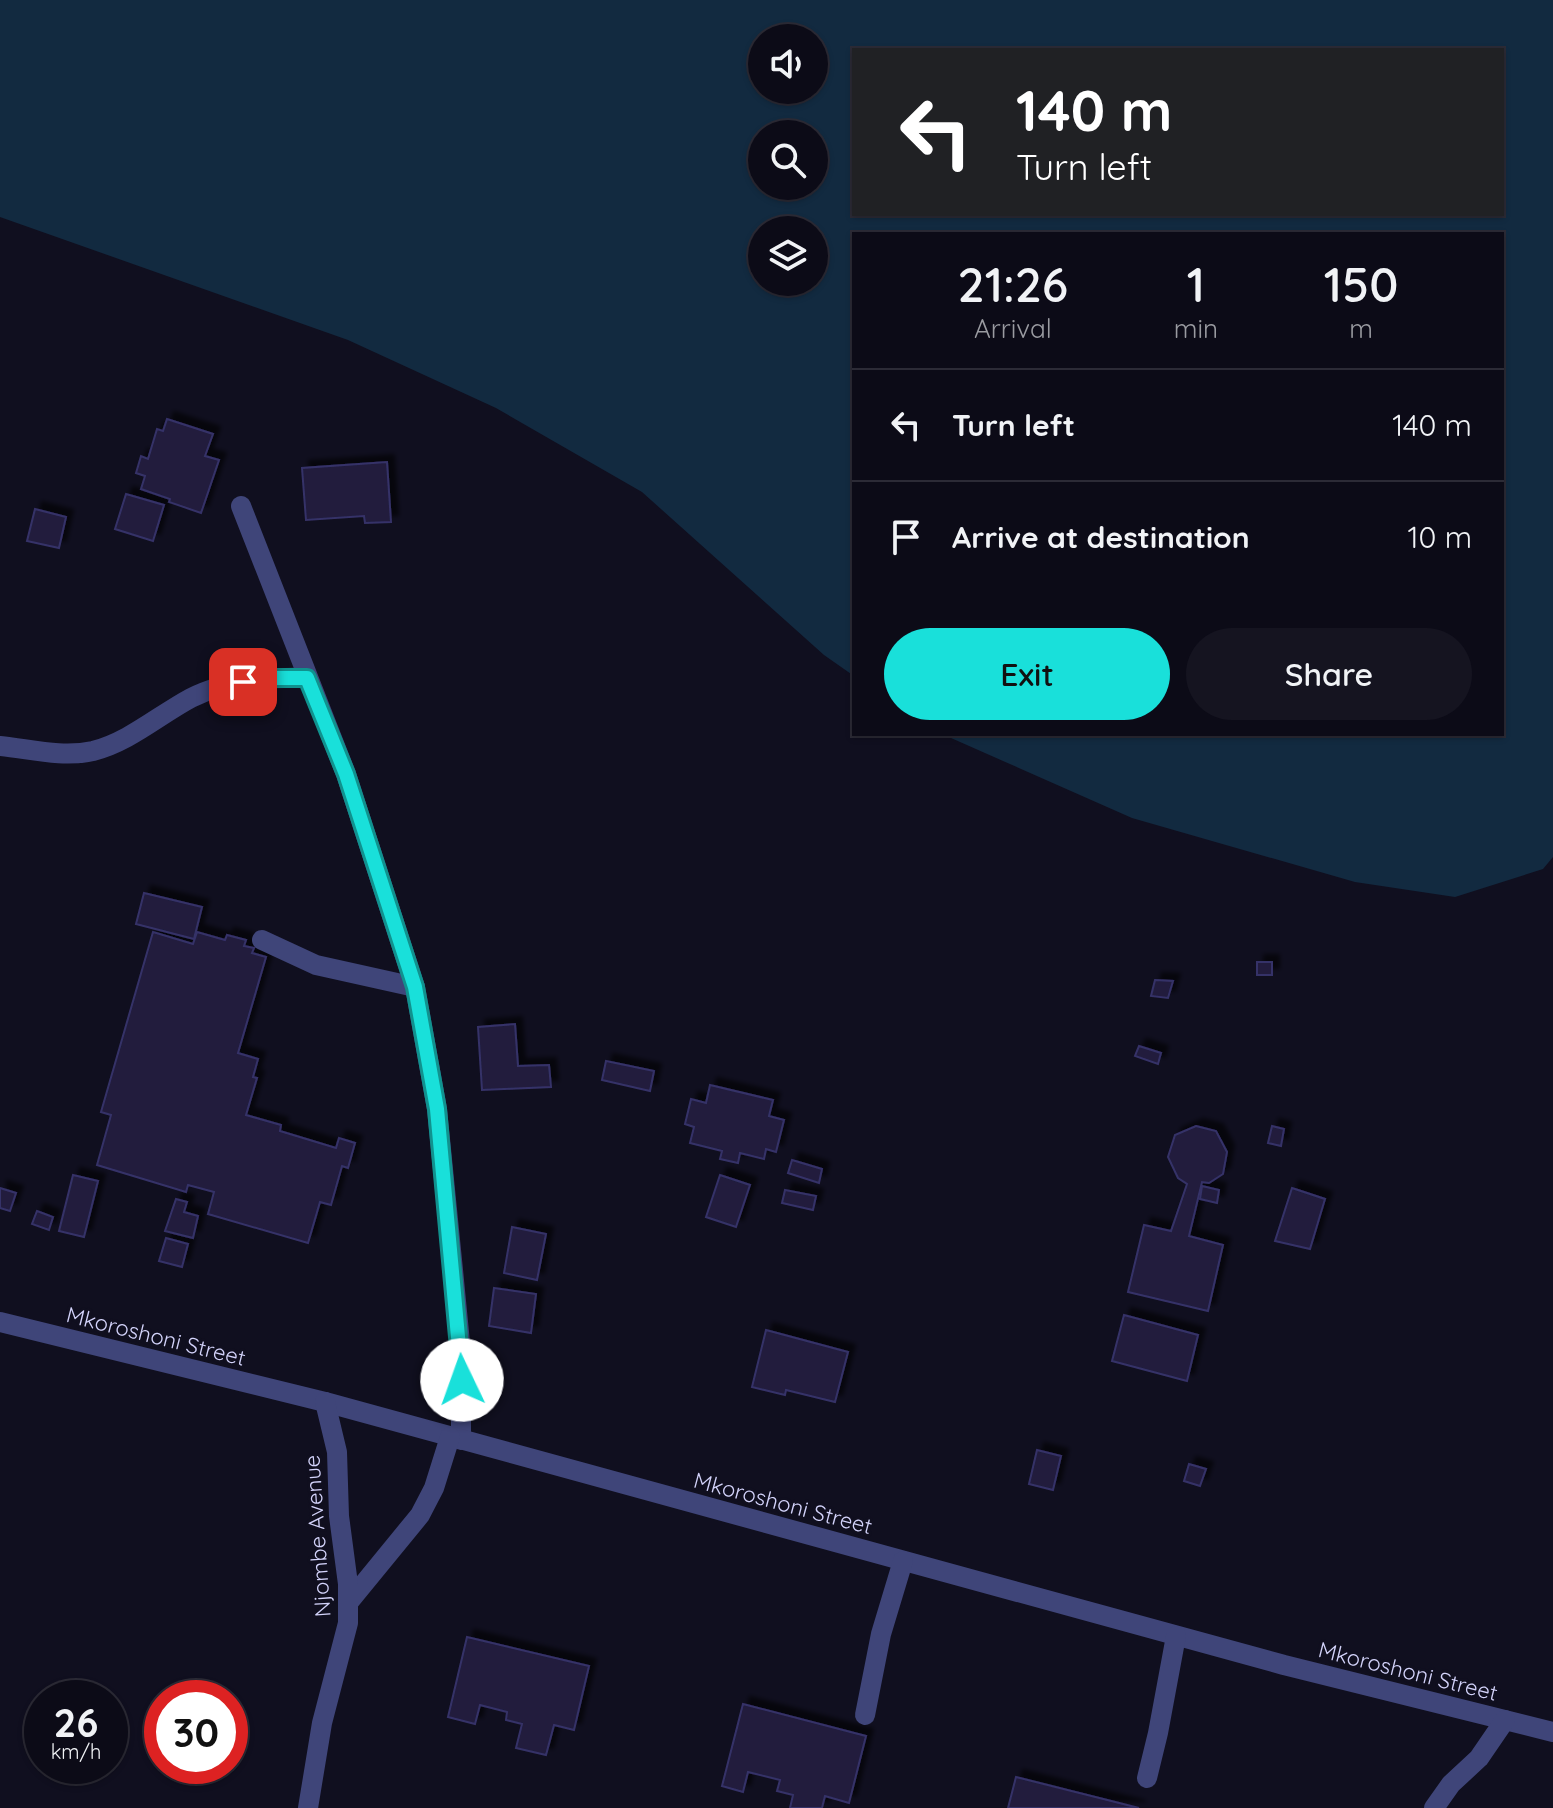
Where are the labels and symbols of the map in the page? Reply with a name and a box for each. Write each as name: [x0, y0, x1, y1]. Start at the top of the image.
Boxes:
pin: [209, 648, 277, 716]
street label: Mkoroshoni Street: [63, 1300, 249, 1372]
position arrow: [420, 1338, 504, 1422]
street label: Njombe Avenue: [297, 1454, 337, 1618]
street label: Mkoroshoni Street: [691, 1466, 875, 1540]
street label: Mkoroshoni Street: [1315, 1635, 1501, 1707]
speed limit sign: 30: [144, 1680, 248, 1784]

